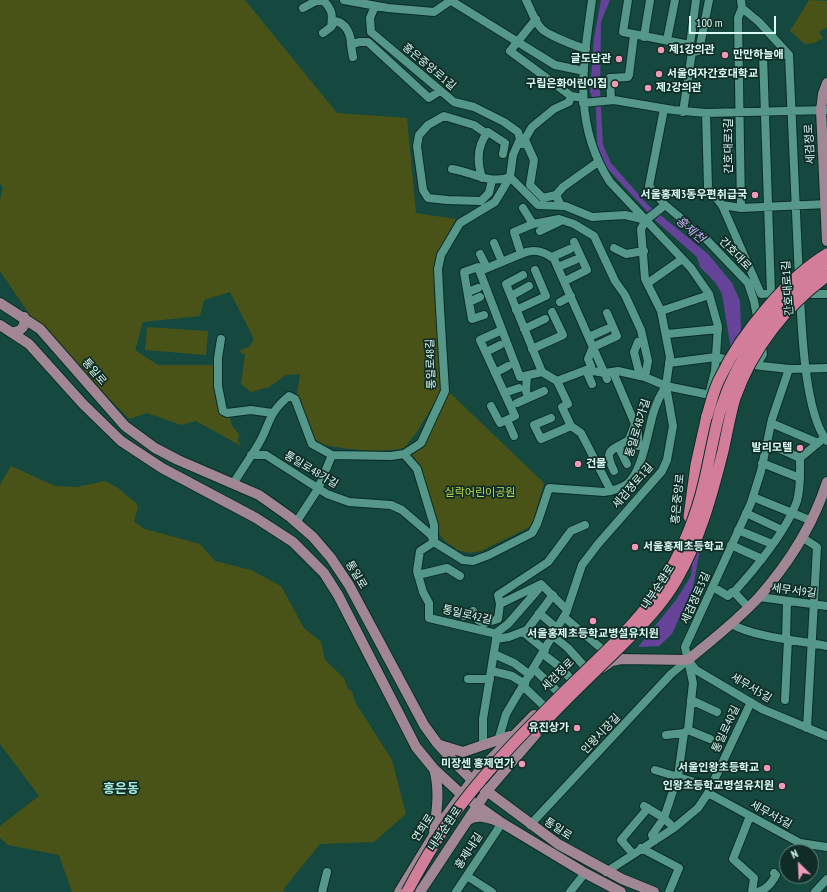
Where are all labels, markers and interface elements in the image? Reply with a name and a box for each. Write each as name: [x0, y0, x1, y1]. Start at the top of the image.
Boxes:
scale bar: [691, 8, 778, 34]
text: 100 m: [696, 15, 723, 30]
street label: 홍은중앙로1길: [400, 41, 458, 93]
place label: 제1강의관: [669, 43, 715, 57]
marker: 제1강의관: [656, 45, 666, 55]
place label: 만만하늘애: [733, 48, 784, 62]
marker: 만만하늘애: [720, 50, 730, 60]
place label: 글도담관: [571, 52, 611, 66]
marker: 글도담관: [614, 54, 624, 64]
place label: 서울여자간호대학교: [667, 67, 758, 81]
marker: 서울여자간호대학교: [654, 69, 664, 79]
place label: 구립은화어린이집: [526, 77, 607, 91]
marker: 구립은화어린이집: [610, 79, 620, 89]
place label: 제2강의관: [656, 81, 702, 95]
marker: 제2강의관: [643, 83, 653, 93]
street label: 간호대로3길: [722, 118, 736, 174]
street label: 세검정로: [802, 123, 818, 165]
place label: 서울홍제3동우편취급국: [641, 188, 747, 202]
marker: 서울홍제3동우편취급국: [750, 190, 760, 200]
water label: 홍제천: [673, 214, 707, 246]
street label: 간호대로: [716, 235, 754, 273]
street label: 간호대로1길: [779, 260, 797, 316]
street label: 통일로48길: [424, 339, 438, 389]
street label: 통일로: [79, 356, 109, 388]
street label: 통일로48가길: [623, 397, 653, 459]
place label: 발리모텔: [752, 441, 792, 455]
marker: 발리모텔: [795, 443, 805, 453]
street label: 통일로48가길: [282, 449, 340, 491]
place label: 건물: [586, 457, 606, 471]
marker: 건물: [573, 459, 583, 469]
street label: 세검정로1길: [610, 461, 656, 511]
street label: 홍은중앙로: [669, 473, 687, 525]
park label: 실락어린이공원: [445, 486, 515, 500]
place label: 서울홍제초등학교: [643, 540, 724, 554]
marker: 서울홍제초등학교: [630, 542, 640, 552]
street label: 통일로: [343, 559, 369, 591]
street label: 내부순환로: [639, 562, 677, 612]
street label: 세검정로3길: [679, 570, 713, 626]
street label: 세무서9길: [771, 582, 817, 600]
street label: 통일로42길: [441, 603, 493, 627]
marker: 서울홍제초등학교병설유치원: [588, 616, 598, 626]
place label: 서울홍제초등학교병설유치원: [527, 627, 659, 641]
street label: 세검정로: [539, 656, 577, 694]
street label: 세무서5길: [728, 671, 774, 705]
street label: 통일로40길: [709, 703, 743, 755]
street label: 인왕시장길: [579, 711, 623, 757]
place label: 유진상가: [529, 721, 569, 735]
marker: 유진상가: [572, 723, 582, 733]
place label: 미장센 홍제연가: [441, 757, 514, 771]
marker: 미장센 홍제연가: [517, 759, 527, 769]
place label: 서울인왕초등학교: [678, 761, 759, 775]
marker: 서울인왕초등학교: [762, 763, 772, 773]
place label: 인왕초등학교병설유치원: [663, 779, 774, 793]
district label: 홍은동: [103, 781, 139, 797]
marker: 인왕초등학교병설유치원: [777, 781, 787, 791]
street label: 세무서3길: [748, 798, 794, 832]
street label: 내부순환로: [425, 804, 465, 854]
street label: 연희로: [409, 812, 437, 844]
street label: 통일로: [542, 815, 574, 843]
street label: 홍제내길: [452, 830, 486, 872]
north arrow: [779, 844, 819, 884]
text: N: [789, 846, 800, 862]

